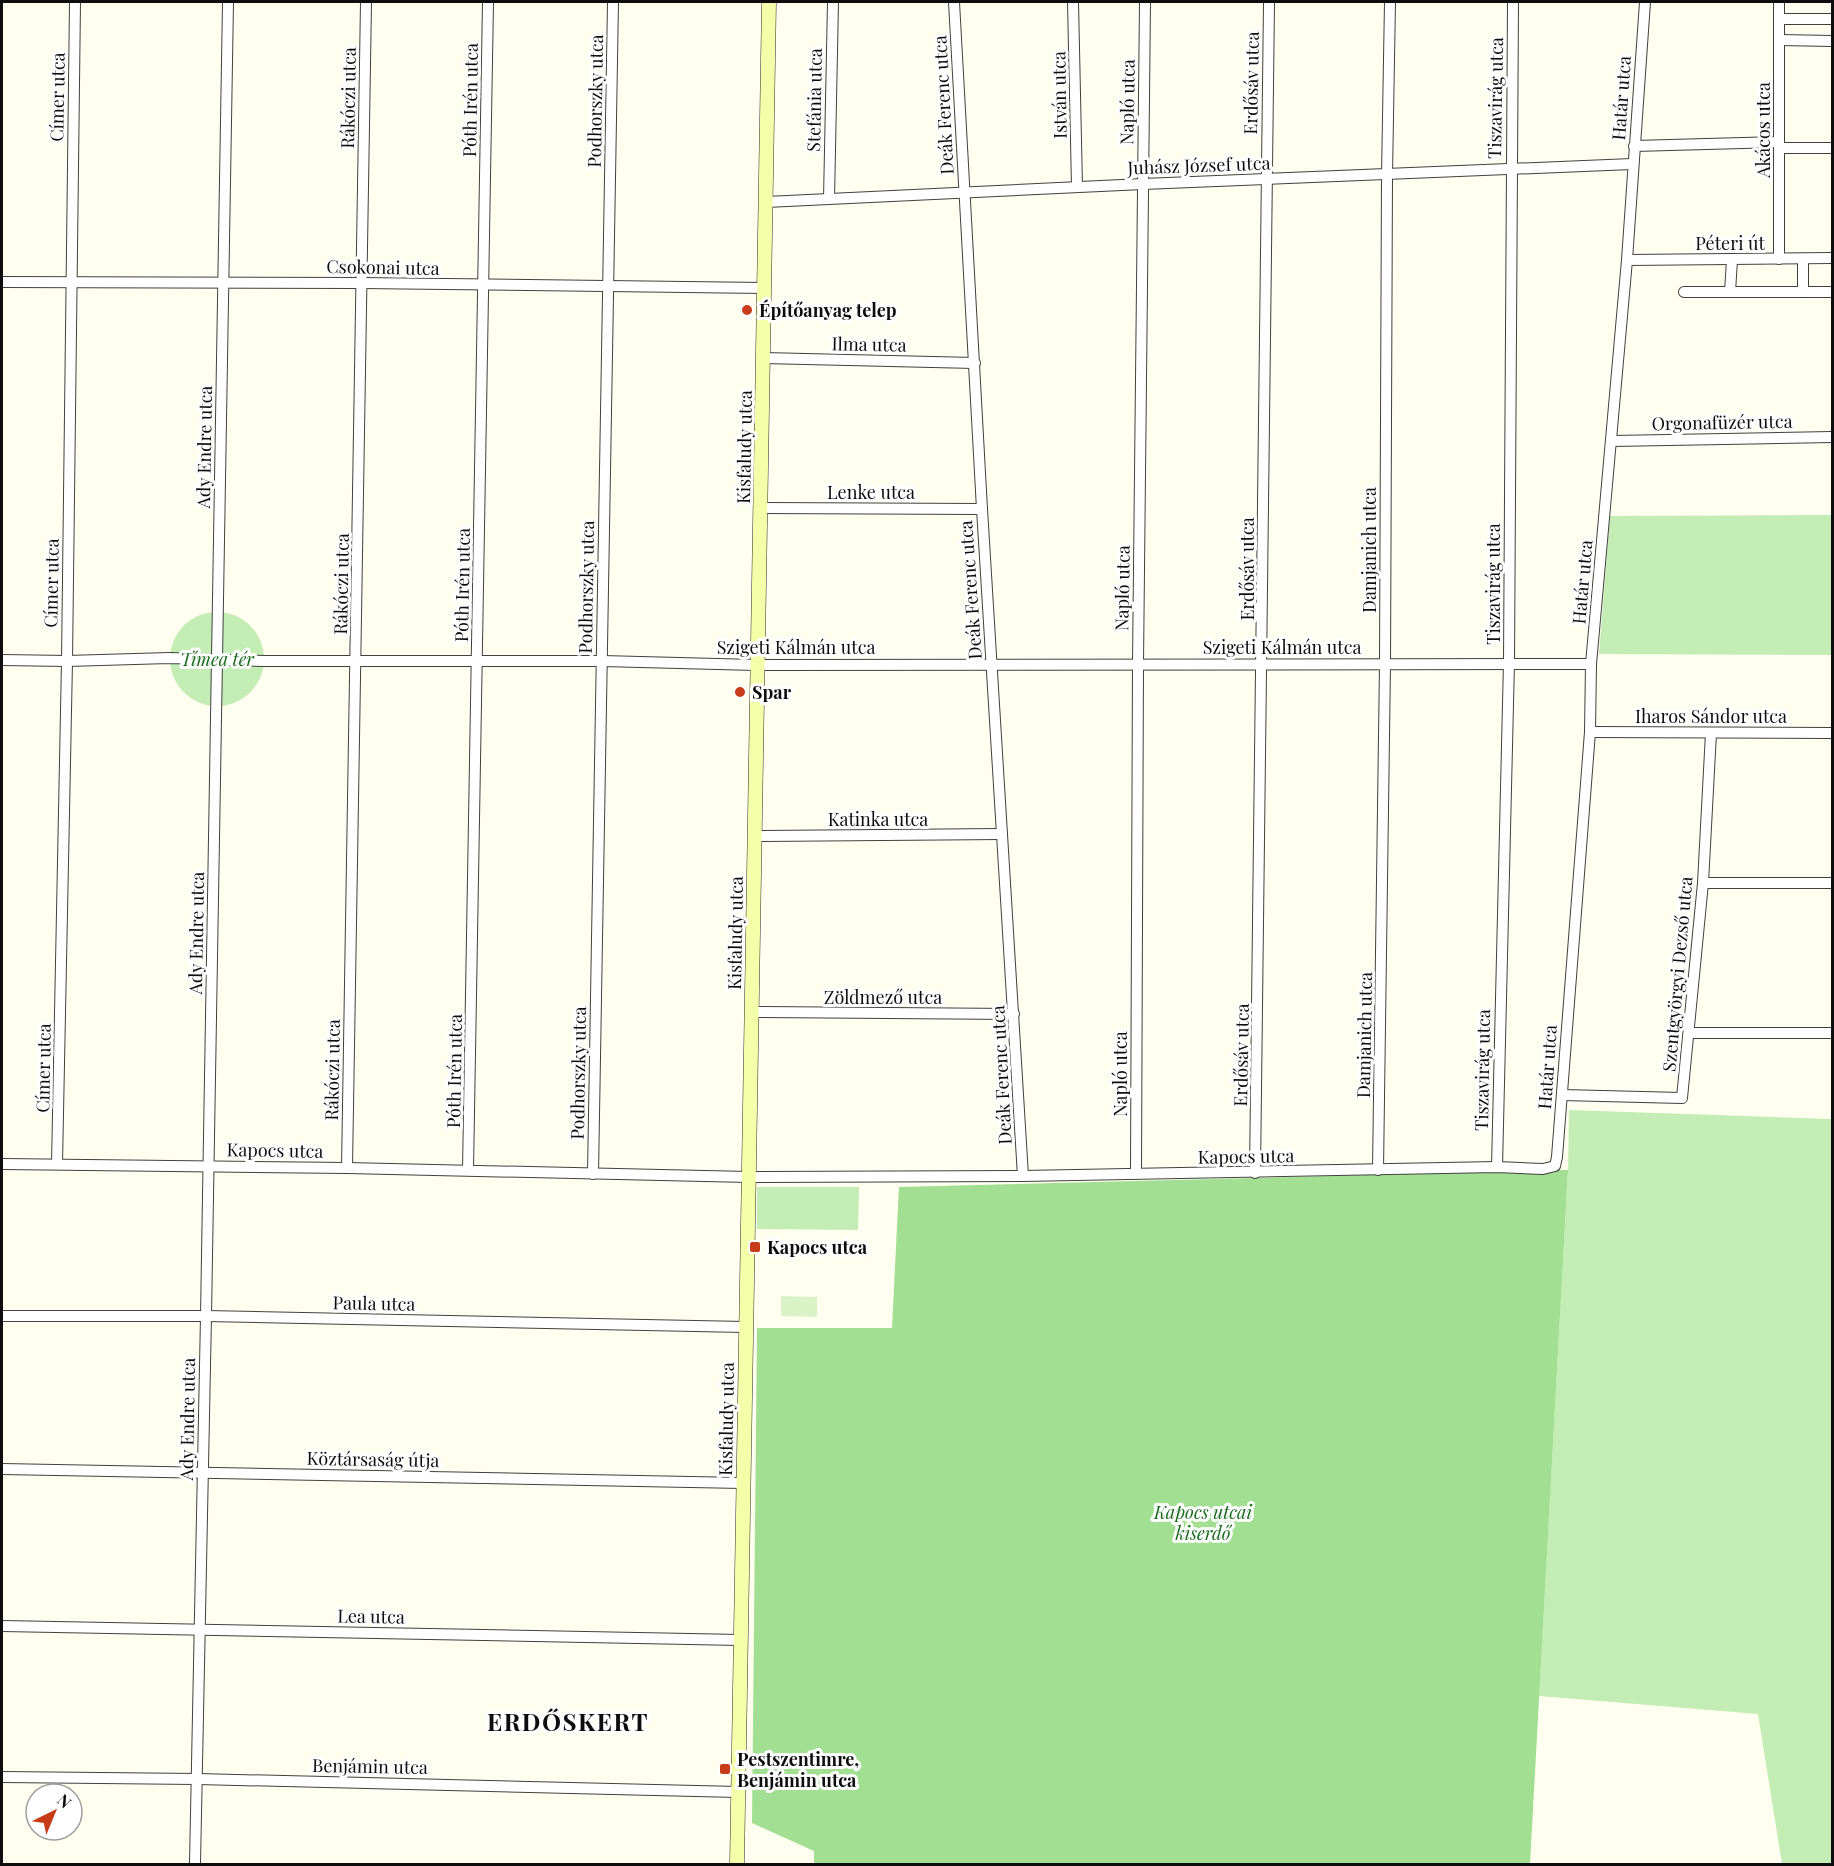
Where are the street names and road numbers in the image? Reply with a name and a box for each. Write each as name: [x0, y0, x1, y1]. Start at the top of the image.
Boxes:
street label: Erdősáv utca: [1238, 31, 1264, 135]
street label: Podhorszky utca: [582, 34, 608, 168]
street label: Deák Ferenc utca: [927, 35, 959, 175]
street label: Tiszavirág utca: [1482, 37, 1508, 159]
street label: Póth Irén utca: [457, 43, 483, 157]
street label: Rákóczi utca: [335, 47, 361, 149]
street label: Stefánia utca: [801, 48, 827, 152]
street label: István utca: [1046, 51, 1072, 139]
street label: Címer utca: [44, 52, 70, 142]
street label: Határ utca: [1606, 55, 1636, 141]
street label: Napló utca: [1114, 59, 1140, 145]
street label: Akácos utca: [1751, 82, 1775, 179]
street label: Juhász József utca: [1126, 151, 1271, 180]
street label: Péteri út: [1695, 231, 1765, 255]
street label: Csokonai utca: [326, 254, 440, 280]
street label: Ilma utca: [831, 331, 907, 357]
street label: Ady Endre utca: [191, 385, 217, 510]
street label: Kisfaludy utca: [731, 390, 757, 504]
street label: Orgonafüzér utca: [1651, 409, 1793, 435]
street label: Lenke utca: [827, 480, 915, 504]
street label: Damjanich utca: [1357, 487, 1381, 613]
street label: Erdősáv utca: [1235, 517, 1259, 621]
street label: Podhorszky utca: [573, 520, 599, 654]
street label: Deák Ferenc utca: [953, 520, 987, 660]
street label: Tiszavirág utca: [1481, 523, 1505, 645]
street label: Póth Irén utca: [449, 528, 475, 642]
street label: Rákóczi utca: [328, 533, 354, 635]
street label: Címer utca: [38, 538, 64, 628]
street label: Határ utca: [1566, 539, 1598, 625]
street label: Napló utca: [1109, 545, 1135, 631]
street label: Szigeti Kálmán utca: [717, 635, 875, 659]
street label: Szigeti Kálmán utca: [1203, 635, 1361, 659]
street label: Iharos Sándor utca: [1635, 704, 1787, 728]
street label: Katinka utca: [828, 807, 928, 831]
street label: Ady Endre utca: [183, 871, 209, 996]
street label: Szentgyörgyi Dezső utca: [1657, 875, 1697, 1073]
street label: Kisfaludy utca: [722, 876, 748, 990]
street label: Damjanich utca: [1351, 972, 1377, 1098]
street label: Zöldmező utca: [824, 985, 942, 1009]
street label: Erdősáv utca: [1228, 1003, 1254, 1107]
street label: Deák Ferenc utca: [985, 1005, 1017, 1145]
street label: Podhorszky utca: [565, 1006, 591, 1140]
street label: Tiszavirág utca: [1469, 1009, 1495, 1131]
street label: Póth Irén utca: [441, 1014, 467, 1128]
street label: Rákóczi utca: [319, 1019, 345, 1121]
street label: Címer utca: [30, 1023, 56, 1113]
street label: Határ utca: [1532, 1024, 1562, 1110]
street label: Napló utca: [1108, 1031, 1132, 1117]
street label: Kapocs utca: [226, 1137, 324, 1163]
street label: Kapocs utca: [1197, 1143, 1295, 1169]
street label: Paula utca: [332, 1290, 416, 1316]
street label: Ady Endre utca: [174, 1357, 200, 1482]
street label: Kisfaludy utca: [713, 1362, 739, 1476]
street label: Köztársaság útja: [306, 1446, 440, 1472]
street label: Lea utca: [337, 1603, 405, 1629]
street label: Benjámin utca: [312, 1753, 428, 1779]

